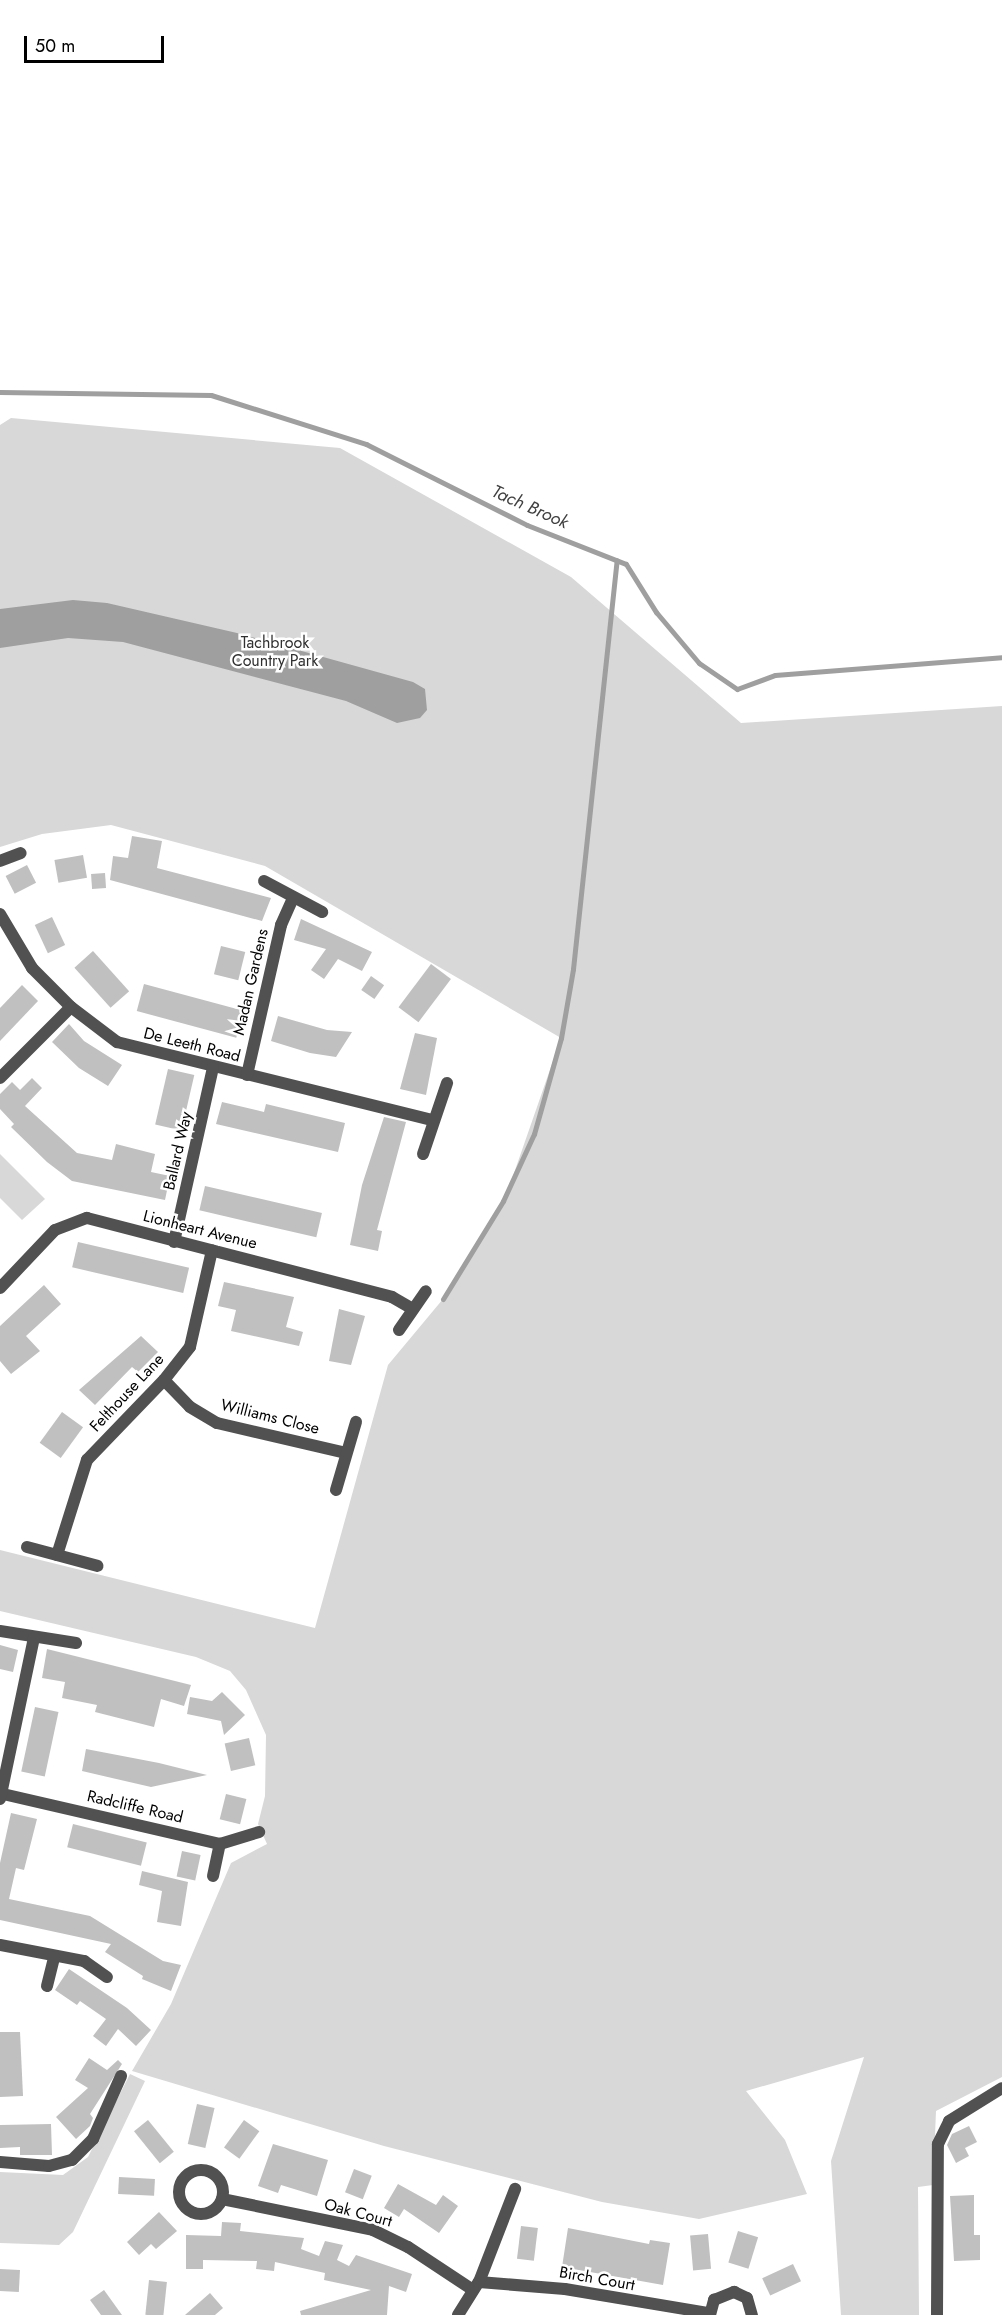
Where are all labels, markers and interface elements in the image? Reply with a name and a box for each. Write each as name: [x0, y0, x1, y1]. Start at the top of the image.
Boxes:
scale bar: [27, 24, 166, 62]
text: 50 m: [35, 33, 75, 59]
water label: Tach Brook: [488, 481, 572, 533]
park label: Tachbrook Country Park: [232, 633, 318, 671]
street label: Madan Gardens: [229, 927, 273, 1037]
street label: De Leeth Road: [142, 1024, 242, 1066]
street label: Ballard Way: [160, 1110, 196, 1192]
street label: Lionheart Avenue: [141, 1207, 259, 1253]
street label: Felthouse Lane: [86, 1350, 168, 1436]
street label: Williams Close: [219, 1395, 321, 1439]
street label: Radcliffe Road: [85, 1787, 185, 1827]
street label: Oak Court: [322, 2195, 394, 2231]
street label: Birch Court: [558, 2263, 636, 2295]

